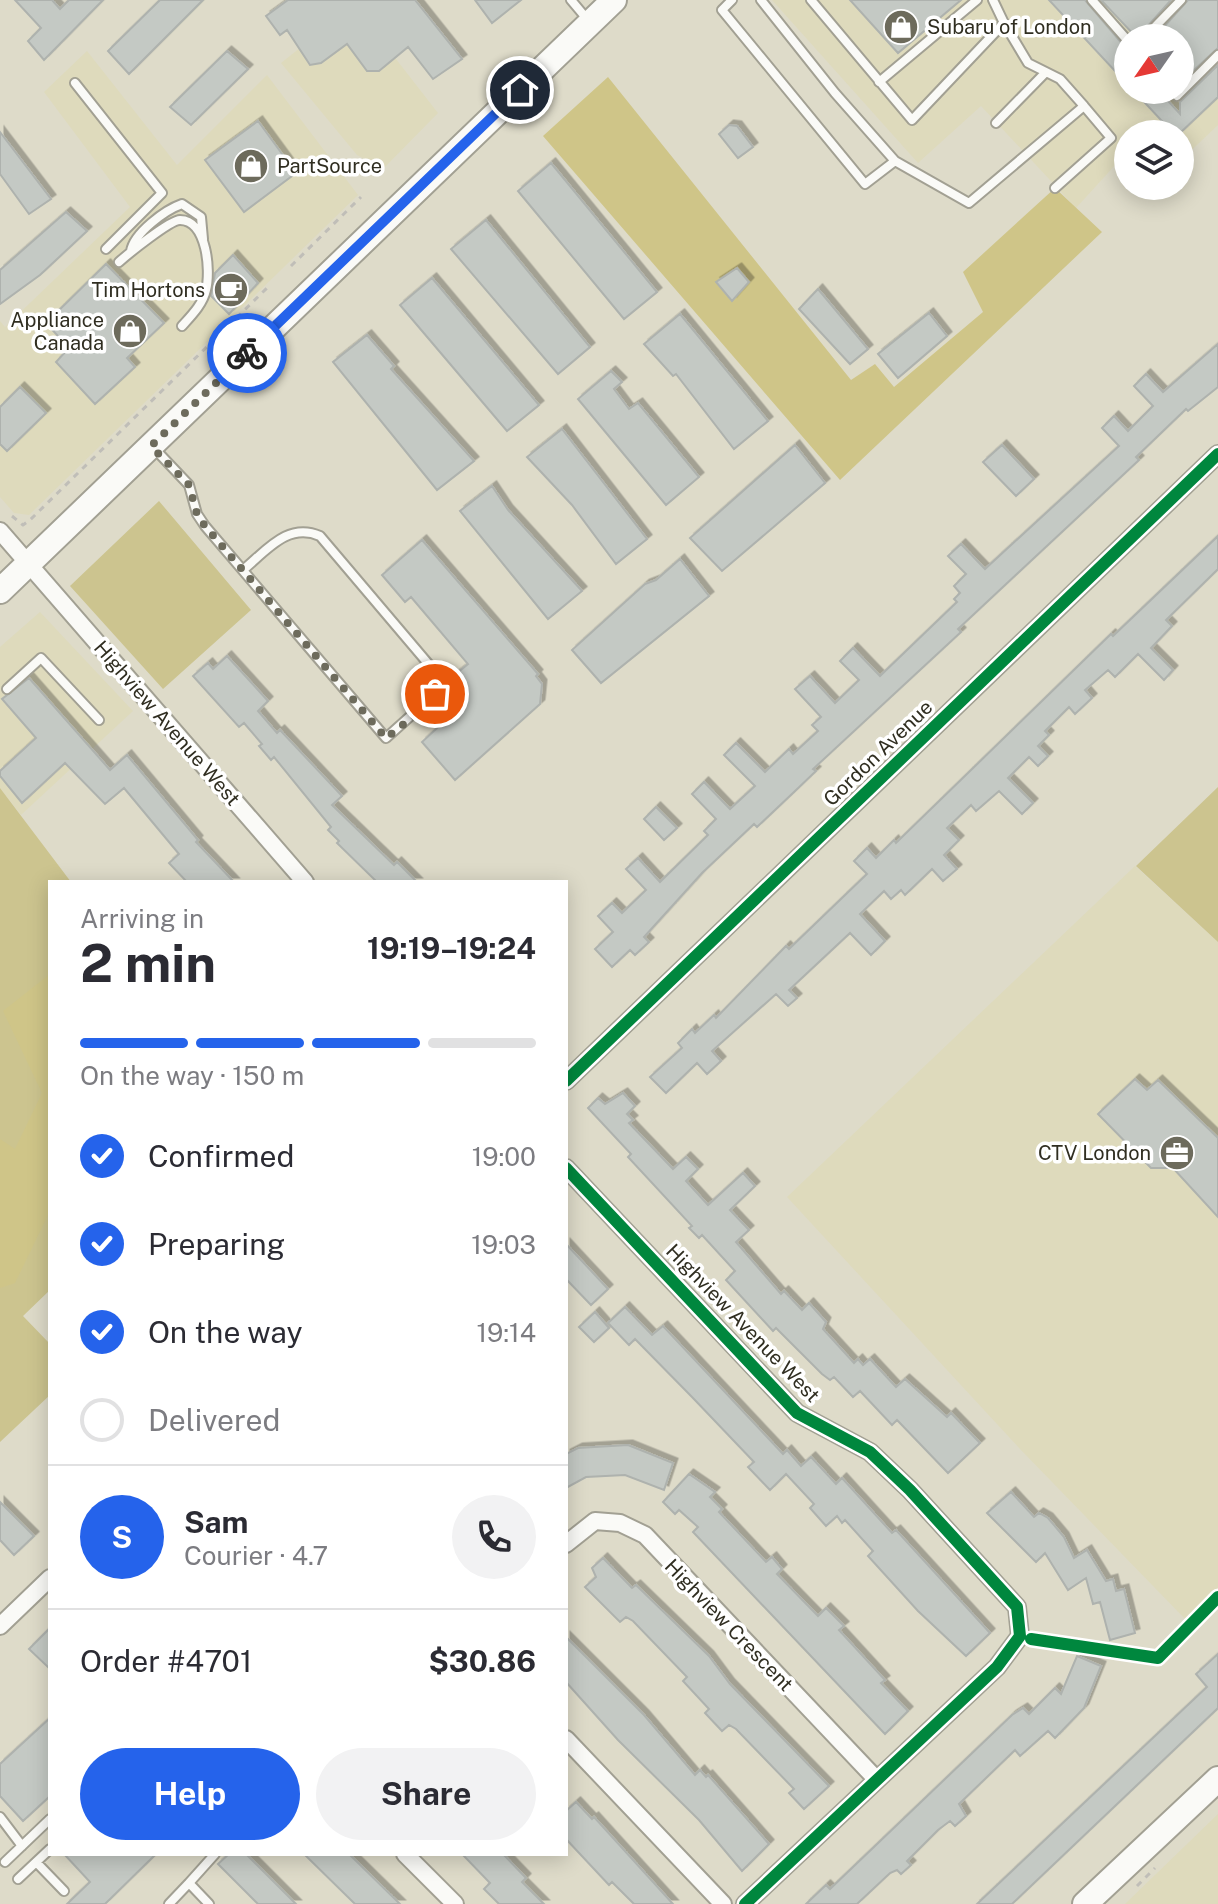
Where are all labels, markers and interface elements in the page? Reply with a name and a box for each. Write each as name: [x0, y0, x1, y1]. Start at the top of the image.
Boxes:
shop icon: Subaru of London: [882, 8, 920, 46]
place label: Subaru of London: [927, 15, 1092, 39]
north arrow: [1114, 24, 1194, 104]
map controls: [1114, 24, 1194, 200]
pin: [486, 56, 554, 124]
icon: home: [498, 68, 542, 112]
button: layers: [1114, 120, 1194, 200]
shop icon: PartSource: [232, 147, 270, 185]
place label: PartSource: [277, 154, 382, 178]
cafe icon: Tim Hortons: [212, 271, 250, 309]
place label: Tim Hortons: [91, 278, 205, 302]
place label: Appliance Canada: [10, 308, 104, 355]
shop icon: Appliance Canada: [111, 312, 149, 350]
courier: [207, 313, 287, 393]
icon: bike: [225, 331, 269, 375]
street label: Highview Avenue West: [89, 636, 245, 810]
pin: [401, 660, 469, 728]
icon: bag: [413, 672, 457, 716]
street label: Gordon Avenue: [819, 695, 937, 811]
text: Arriving in: [80, 903, 204, 934]
text: 19:19–19:24: [367, 930, 536, 966]
text: 2 min: [80, 933, 216, 994]
text: On the way · 150 m: [80, 1060, 304, 1091]
icon: check: [80, 1134, 124, 1178]
office icon: CTV London: [1158, 1134, 1196, 1172]
text: Confirmed: [148, 1138, 294, 1174]
text: 19:00: [472, 1141, 536, 1172]
place label: CTV London: [1038, 1141, 1151, 1165]
icon: check: [80, 1222, 124, 1266]
text: Preparing: [148, 1226, 285, 1262]
text: 19:03: [471, 1229, 536, 1260]
street label: Highview Avenue West: [661, 1239, 825, 1407]
icon: check: [80, 1310, 124, 1354]
text: On the way: [148, 1314, 302, 1350]
text: 19:14: [476, 1317, 536, 1348]
text: Delivered: [148, 1402, 280, 1438]
button: phone: [452, 1495, 536, 1579]
text: Sam: [184, 1504, 248, 1540]
text: S: [112, 1519, 132, 1555]
text: Courier · 4.7: [184, 1540, 328, 1571]
street label: Highview Crescent: [660, 1554, 798, 1696]
text: Order #4701: [80, 1643, 252, 1679]
text: $30.86: [428, 1643, 536, 1679]
button: Help: [80, 1748, 300, 1840]
button: Share: [316, 1748, 536, 1840]

